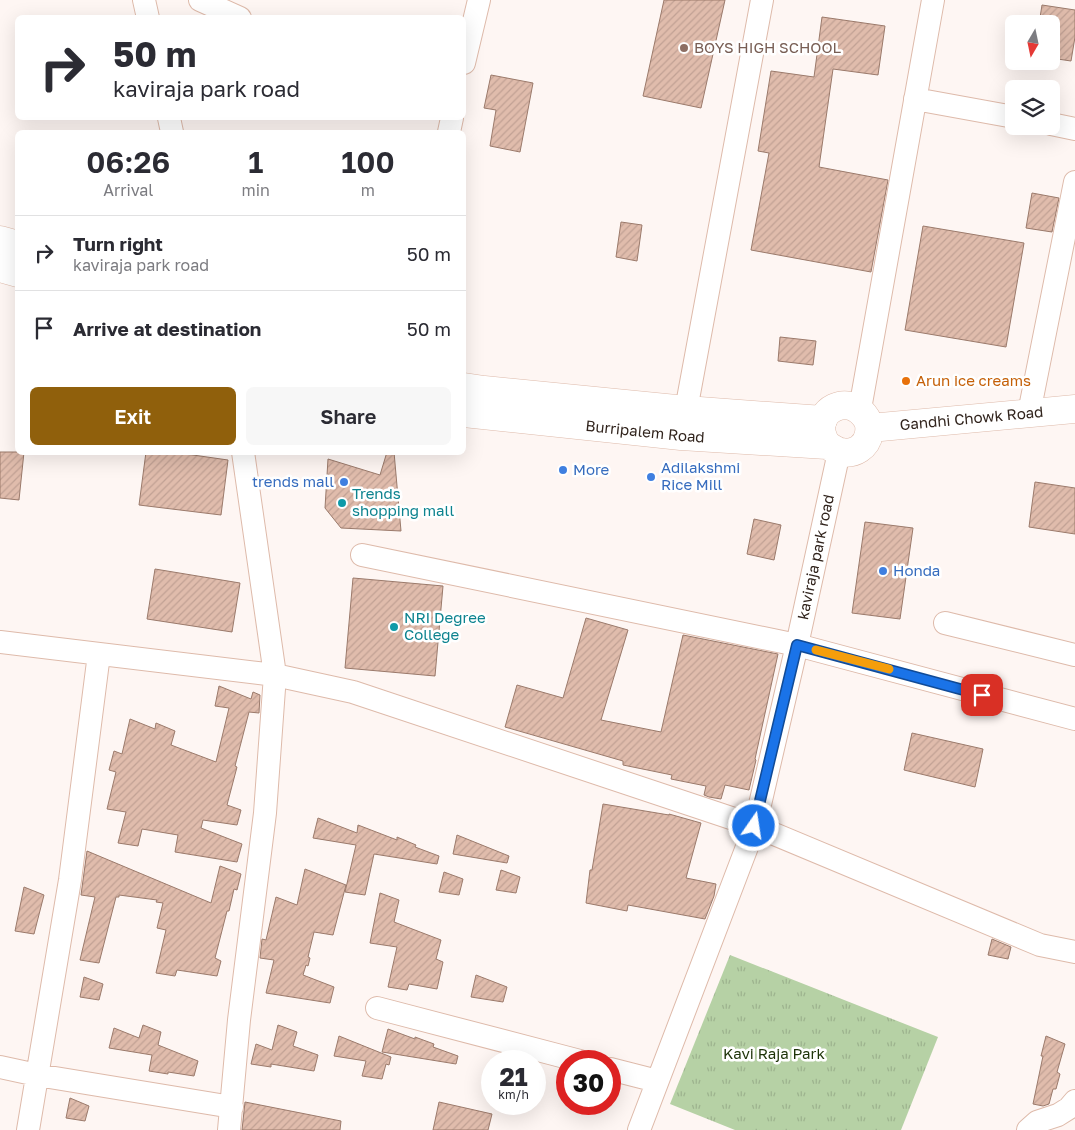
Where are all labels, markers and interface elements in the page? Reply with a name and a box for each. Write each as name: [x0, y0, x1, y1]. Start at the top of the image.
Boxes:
north arrow: [1005, 15, 1060, 70]
map controls: [1005, 15, 1060, 135]
text: 50 m: [113, 33, 196, 75]
icon: right: [30, 35, 95, 100]
place label: BOYS HIGH SCHOOL: [694, 38, 842, 56]
marker: BOYS HIGH SCHOOL: [678, 42, 690, 54]
text: kaviraja park road: [113, 75, 300, 102]
button: layers: [1005, 80, 1060, 135]
text: 06:26: [86, 144, 170, 180]
text: 1: [248, 144, 263, 180]
text: 100: [341, 144, 395, 180]
text: Arrival: [103, 180, 153, 200]
text: min: [242, 180, 270, 200]
text: m: [361, 180, 375, 200]
text: Turn right: [73, 232, 163, 255]
icon: right: [30, 239, 58, 267]
text: 50 m: [407, 242, 451, 265]
text: kaviraja park road: [73, 255, 209, 275]
icon: arrive: [30, 314, 58, 342]
text: Arrive at destination: [73, 317, 261, 340]
text: 50 m: [407, 317, 451, 340]
place label: Arun ice creams: [916, 371, 1031, 389]
marker: Arun ice creams: [900, 375, 912, 387]
button: Exit: [30, 387, 236, 445]
button: Share: [246, 387, 451, 445]
street label: Gandhi Chowk Road: [899, 402, 1044, 433]
street label: Burripalem Road: [585, 416, 705, 445]
place label: Adilakshmi Rice Mill: [661, 458, 740, 493]
place label: More: [573, 460, 610, 478]
marker: More: [557, 464, 569, 476]
marker: Adilakshmi Rice Mill: [645, 471, 657, 483]
place label: trends mall: [252, 472, 334, 490]
marker: trends mall: [338, 476, 350, 488]
place label: Trends shopping mall: [352, 484, 454, 519]
street label: kaviraja park road: [793, 493, 837, 621]
marker: Trends shopping mall: [336, 497, 348, 509]
place label: Honda: [893, 561, 940, 579]
marker: Honda: [877, 565, 889, 577]
place label: NRI Degree College: [404, 608, 486, 643]
marker: NRI Degree College: [388, 621, 400, 633]
pin: [961, 674, 1003, 716]
icon: arrive: [968, 681, 996, 709]
position arrow: [727, 799, 779, 851]
park label: Kavi Raja Park: [723, 1044, 825, 1062]
speed limit sign: 30: [556, 1050, 621, 1115]
text: 21: [499, 1061, 528, 1092]
text: km/h: [498, 1087, 529, 1102]

